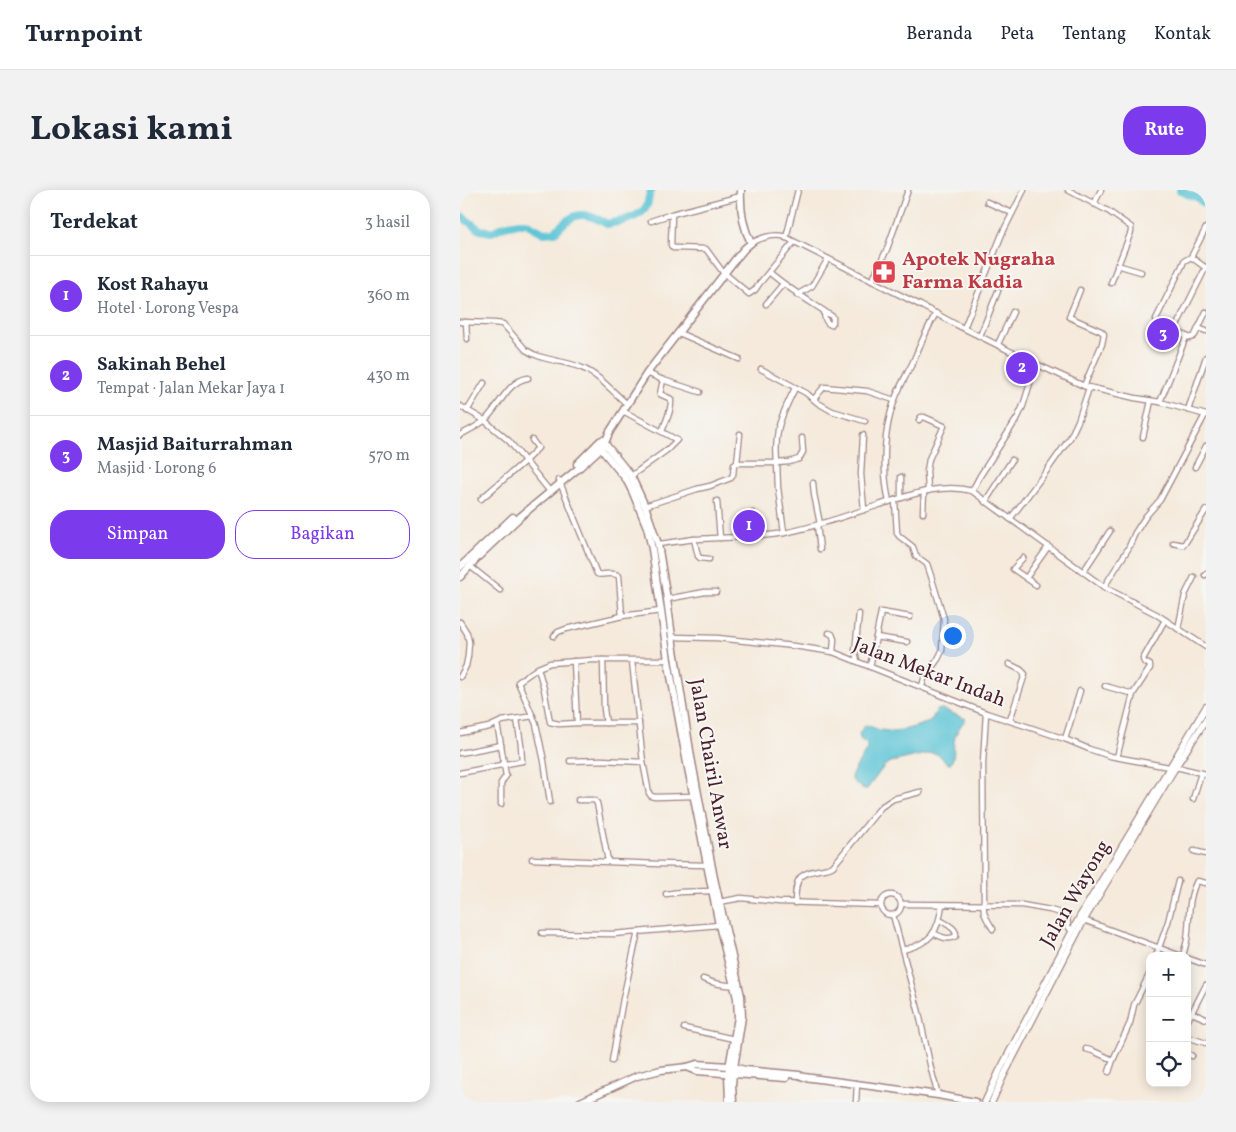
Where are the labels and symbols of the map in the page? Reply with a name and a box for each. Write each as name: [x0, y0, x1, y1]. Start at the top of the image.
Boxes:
place label: Apotek Nugraha Farma Kadia: [902, 246, 1055, 297]
pharmacy icon: Apotek Nugraha Farma Kadia: [871, 259, 897, 285]
pin: 3: [1147, 315, 1179, 353]
pin: 2: [1006, 349, 1038, 387]
pin: 1: [733, 507, 765, 545]
your location: [940, 623, 966, 649]
street label: Jalan Mekar Indah: [849, 631, 1009, 715]
street label: Jalan Chairil Anwar: [681, 676, 739, 852]
street label: Jalan Wayong: [1034, 835, 1118, 953]

